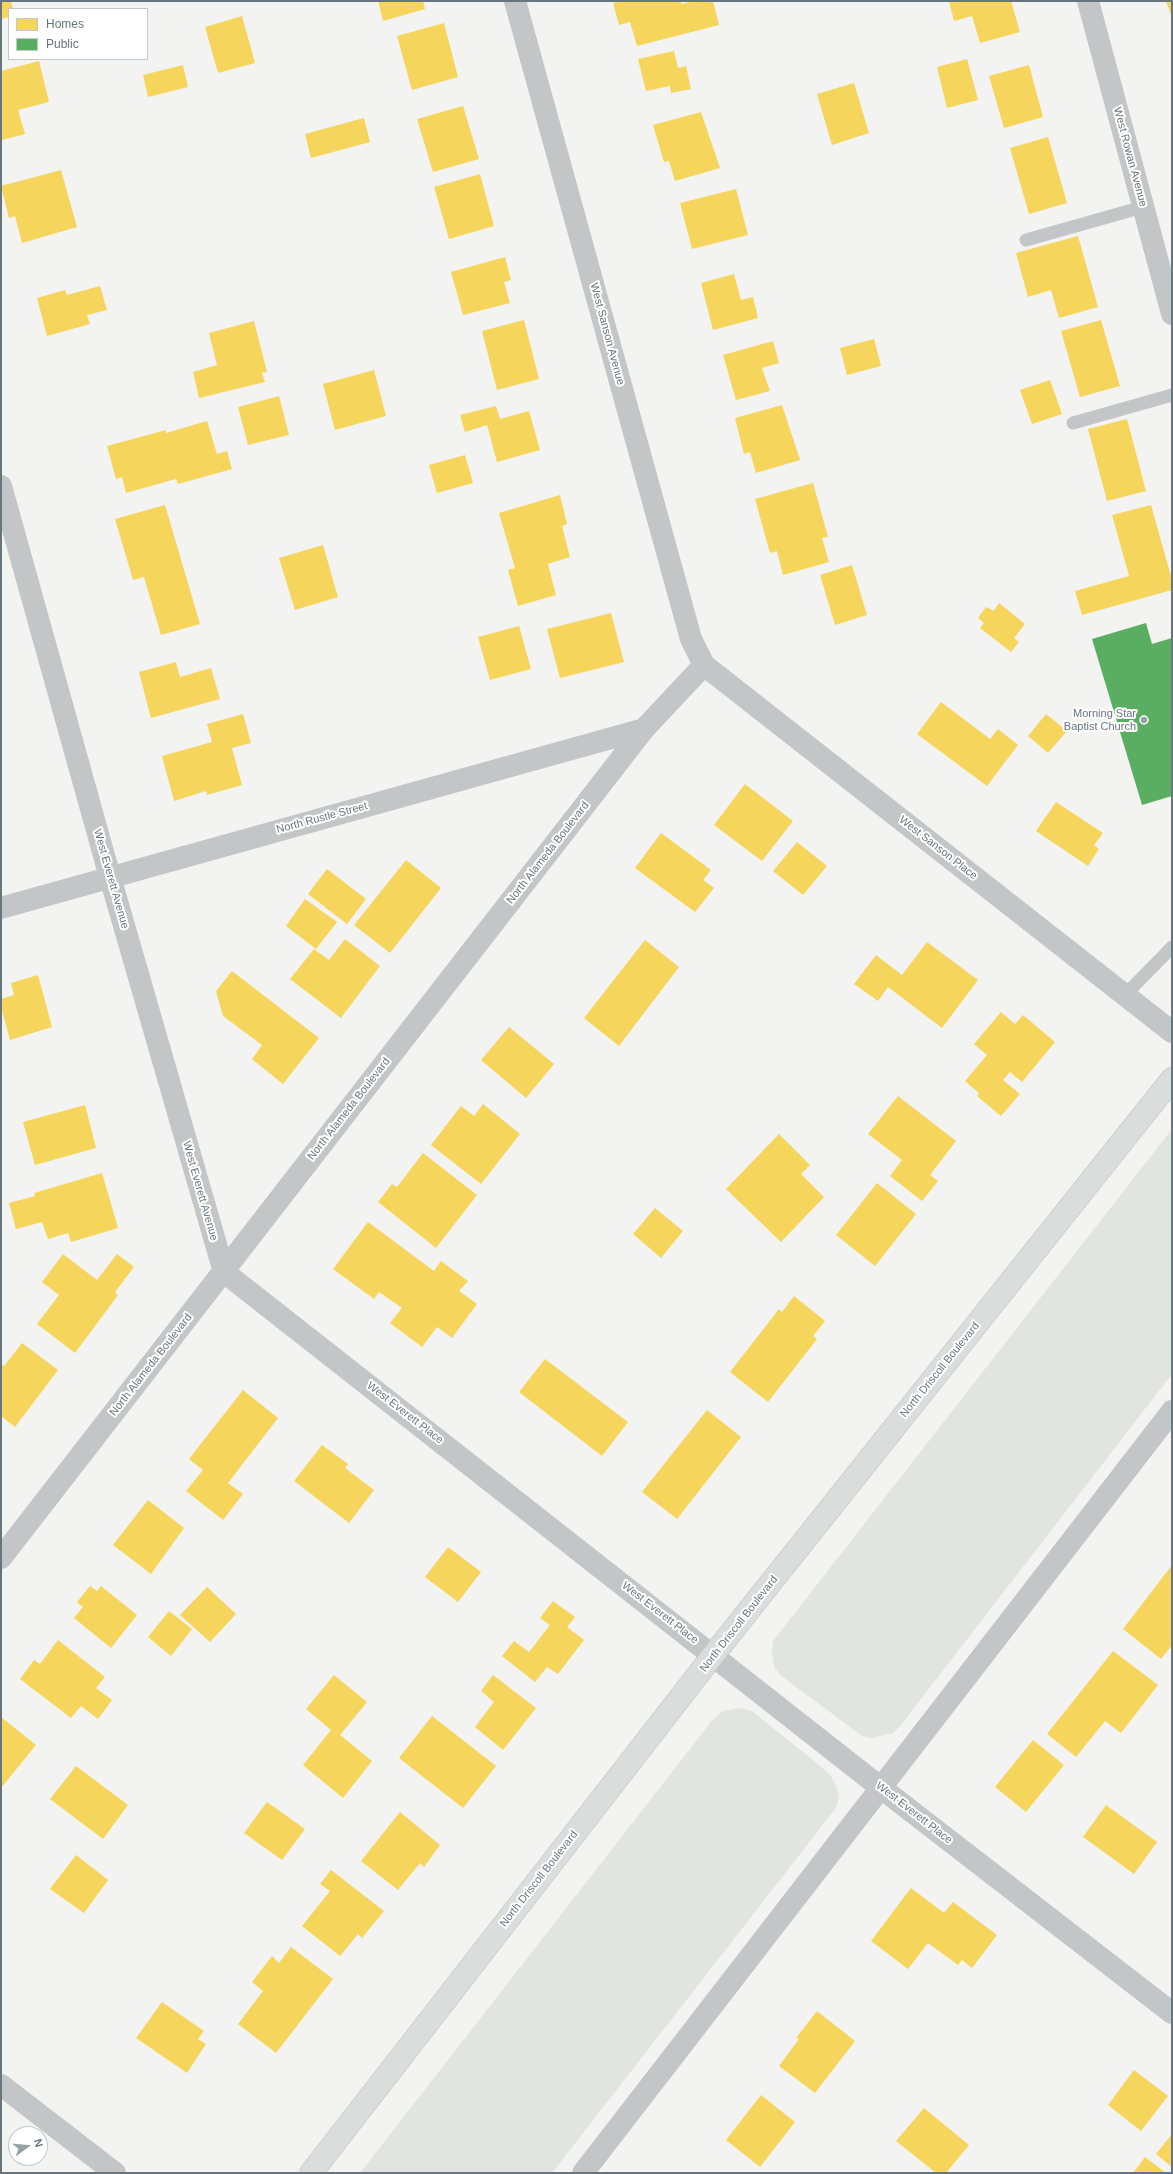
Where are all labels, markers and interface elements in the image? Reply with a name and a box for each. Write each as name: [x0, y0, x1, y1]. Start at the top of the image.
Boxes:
legend: [8, 8, 148, 60]
text: Homes: [46, 17, 84, 31]
text: Public: [46, 37, 79, 51]
street label: West Rowan Avenue: [1110, 106, 1150, 208]
street label: West Sanson Avenue: [587, 281, 627, 387]
place label: Morning Star Baptist Church: [1064, 707, 1136, 733]
marker: Morning Star Baptist Church: [1139, 715, 1149, 725]
street label: North Alameda Boulevard: [504, 799, 592, 907]
street label: North Rustle Street: [275, 800, 369, 836]
street label: West Sanson Place: [896, 813, 980, 883]
street label: West Everett Avenue: [90, 828, 132, 930]
street label: North Alameda Boulevard: [305, 1055, 393, 1163]
street label: West Everett Avenue: [179, 1140, 221, 1242]
street label: North Alameda Boulevard: [107, 1311, 195, 1419]
street label: North Driscoll Boulevard: [898, 1320, 982, 1420]
street label: West Everett Place: [364, 1379, 446, 1447]
street label: North Driscoll Boulevard: [697, 1573, 781, 1675]
street label: West Everett Place: [619, 1579, 701, 1647]
street label: West Everett Place: [873, 1779, 955, 1847]
street label: North Driscoll Boulevard: [497, 1828, 581, 1930]
north arrow: [8, 2126, 48, 2166]
text: N: [32, 2137, 45, 2148]

